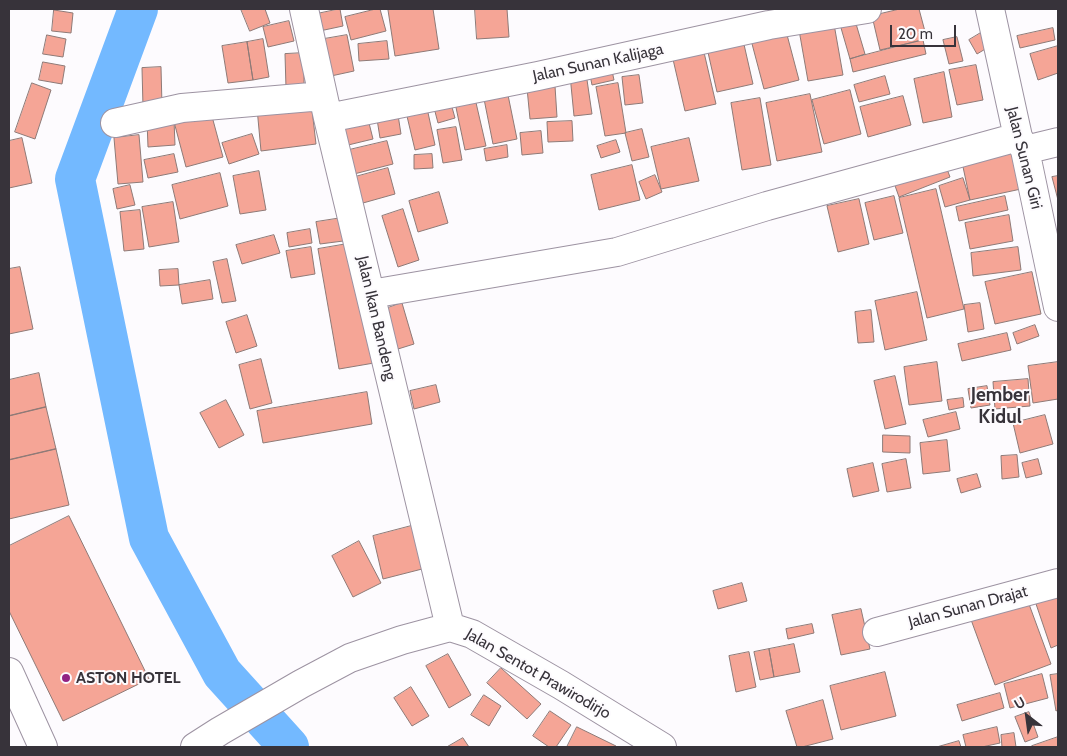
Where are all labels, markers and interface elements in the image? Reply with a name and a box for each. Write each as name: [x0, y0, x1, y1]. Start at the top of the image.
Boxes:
scale bar: [892, 15, 958, 47]
text: 20 m: [898, 25, 933, 43]
street label: Jalan Sunan Kalijaga: [531, 40, 665, 86]
street label: Jalan Sunan Giri: [1002, 105, 1046, 211]
street label: Jalan Ikan Bandeng: [352, 254, 400, 382]
district label: Jember Kidul: [971, 384, 1029, 428]
street label: Jalan Sunan Drajat: [906, 582, 1030, 632]
street label: Jalan Sentot Prawirodirjo: [462, 625, 614, 723]
place label: ASTON HOTEL: [76, 668, 181, 688]
marker: ASTON HOTEL: [60, 672, 72, 684]
north arrow: [1002, 691, 1052, 741]
text: U: [1011, 693, 1028, 713]

